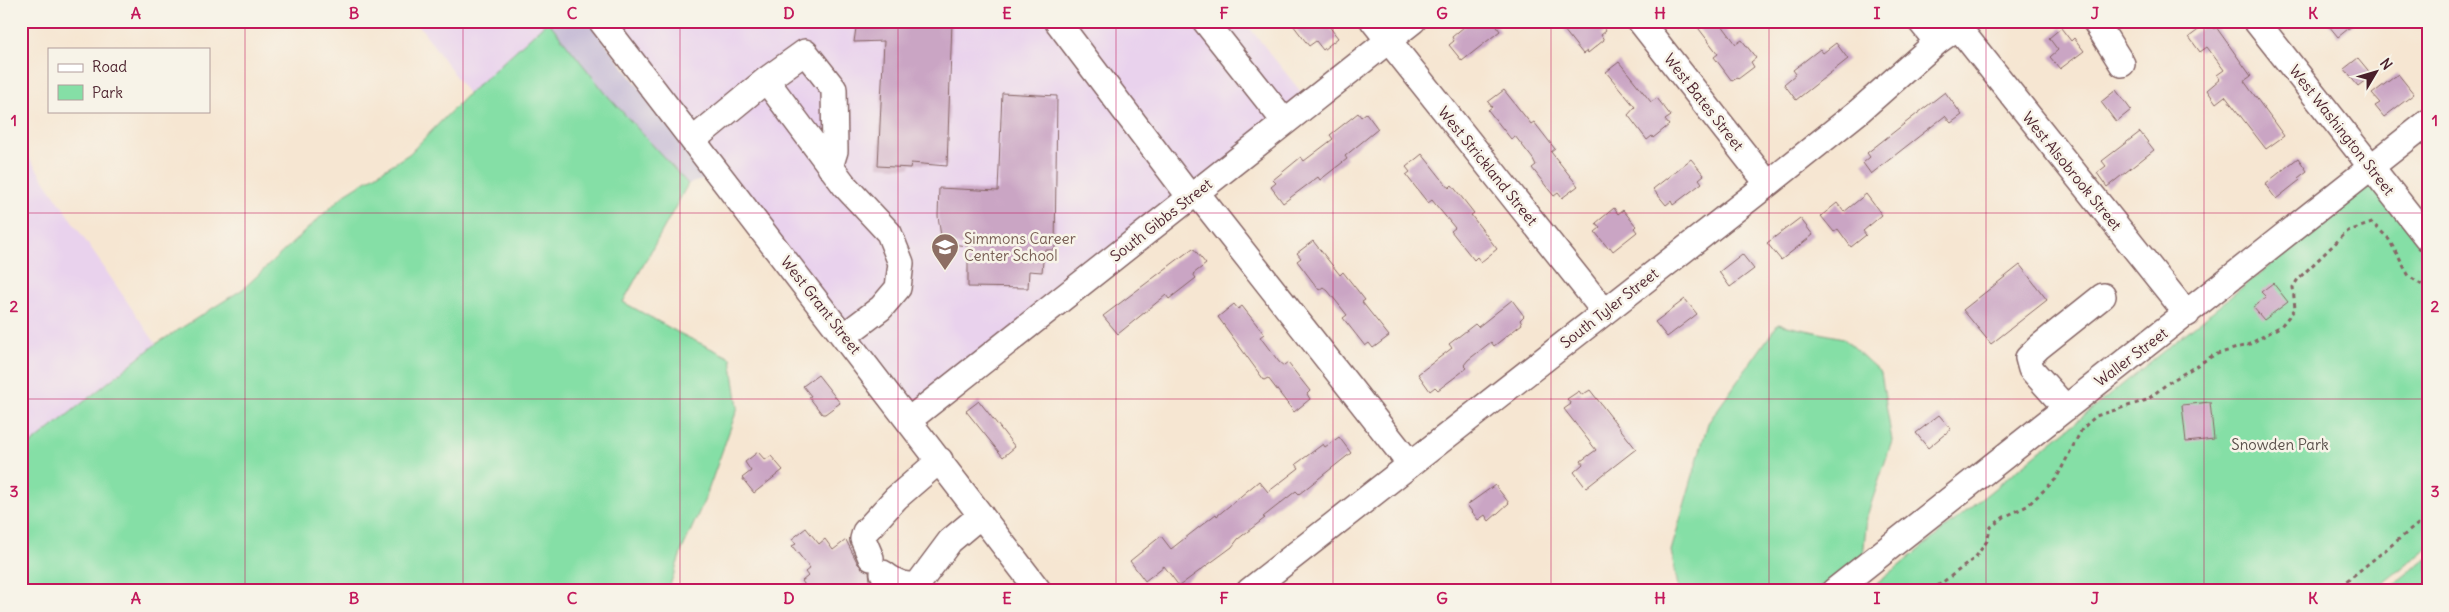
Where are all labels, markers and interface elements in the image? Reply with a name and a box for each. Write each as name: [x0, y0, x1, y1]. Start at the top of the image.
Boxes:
text: A: [131, 3, 141, 23]
text: B: [349, 3, 360, 23]
text: C: [567, 3, 578, 23]
text: D: [783, 3, 795, 23]
text: E: [1002, 3, 1012, 23]
text: F: [1219, 3, 1229, 23]
text: G: [1436, 3, 1448, 23]
text: H: [1654, 3, 1666, 23]
text: I: [1874, 3, 1881, 23]
text: J: [2091, 3, 2100, 23]
text: K: [2308, 3, 2318, 23]
legend: [48, 48, 210, 112]
north arrow: [2352, 48, 2402, 98]
street label: West Bates Street: [1660, 49, 1748, 155]
text: N: [2376, 55, 2396, 73]
text: Road: [92, 57, 127, 76]
street label: West Washington Street: [2285, 61, 2399, 199]
text: Park: [92, 83, 123, 102]
street label: West Strickland Street: [1434, 103, 1542, 229]
street label: West Alsobrook Street: [2018, 108, 2126, 234]
text: 1: [11, 110, 17, 130]
text: 1: [2432, 110, 2438, 130]
street label: South Gibbs Street: [1106, 174, 1216, 266]
place label: Simmons Career Center School: [964, 229, 1076, 265]
school or university icon: Simmons Career Center School: [930, 232, 960, 271]
street label: West Grant Street: [777, 252, 865, 358]
street label: South Tyler Street: [1556, 264, 1662, 352]
text: 2: [10, 296, 19, 316]
text: 2: [2431, 296, 2440, 316]
street label: Waller Street: [2091, 323, 2171, 391]
park label: Snowden Park: [2231, 435, 2329, 454]
text: 3: [9, 481, 19, 501]
text: 3: [2430, 481, 2440, 501]
text: A: [131, 588, 141, 608]
text: B: [349, 588, 360, 608]
text: C: [567, 588, 578, 608]
text: D: [783, 588, 795, 608]
text: E: [1002, 588, 1012, 608]
text: F: [1219, 588, 1229, 608]
text: G: [1436, 588, 1448, 608]
text: H: [1654, 588, 1666, 608]
text: I: [1874, 588, 1881, 608]
text: J: [2091, 588, 2100, 608]
text: K: [2308, 588, 2318, 608]

